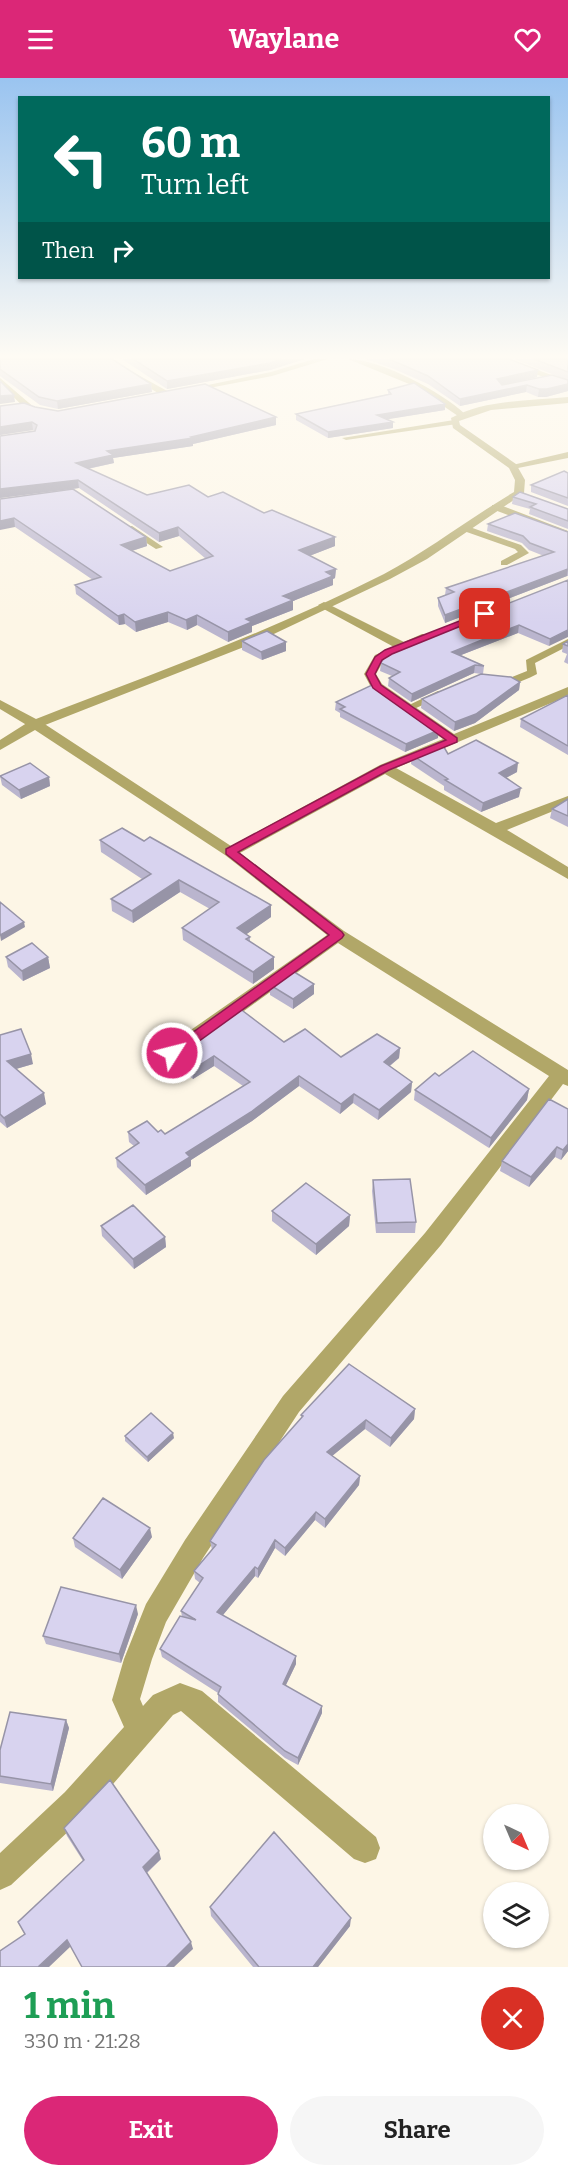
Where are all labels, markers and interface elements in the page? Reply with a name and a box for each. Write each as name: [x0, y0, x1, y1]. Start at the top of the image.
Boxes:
icon: menu: [24, 23, 57, 56]
text: Waylane: [229, 23, 339, 55]
icon: heart: [511, 23, 544, 56]
text: 60 m: [141, 118, 240, 168]
icon: left: [42, 120, 120, 198]
text: Turn left: [141, 169, 249, 201]
icon: right: [106, 234, 139, 267]
text: Then: [42, 237, 94, 264]
pin: [459, 588, 510, 639]
icon: arrive: [468, 597, 501, 630]
position arrow: [140, 1021, 204, 1085]
north arrow: [483, 1804, 549, 1870]
map controls: [483, 1804, 549, 1948]
button: layers: [483, 1882, 549, 1948]
text: 1 min: [24, 1984, 115, 2028]
button: close: [481, 1987, 544, 2050]
text: 330 m · 21:28: [24, 2029, 141, 2053]
button: Exit: [24, 2096, 278, 2165]
button: Share: [290, 2096, 544, 2165]

